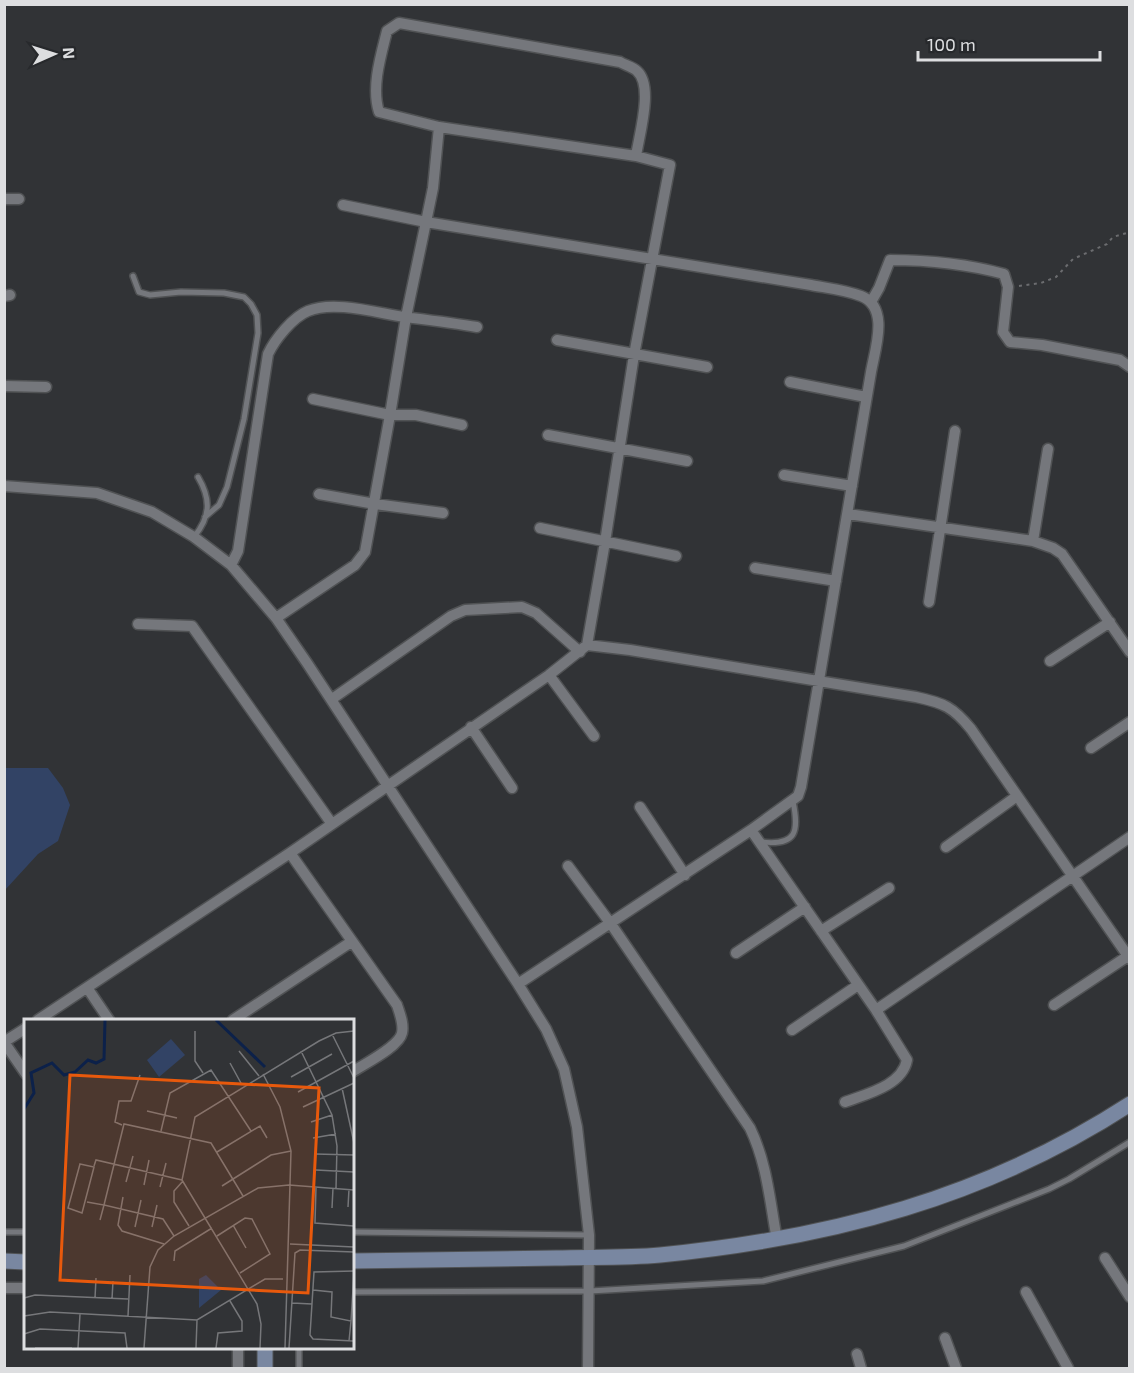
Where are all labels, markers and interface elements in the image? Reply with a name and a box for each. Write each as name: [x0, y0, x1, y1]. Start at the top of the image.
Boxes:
north arrow: [24, 24, 84, 84]
scale bar: [918, 24, 1100, 62]
text: 100 m: [927, 33, 976, 55]
text: N: [60, 47, 79, 59]
inset map: [24, 1019, 354, 1349]

